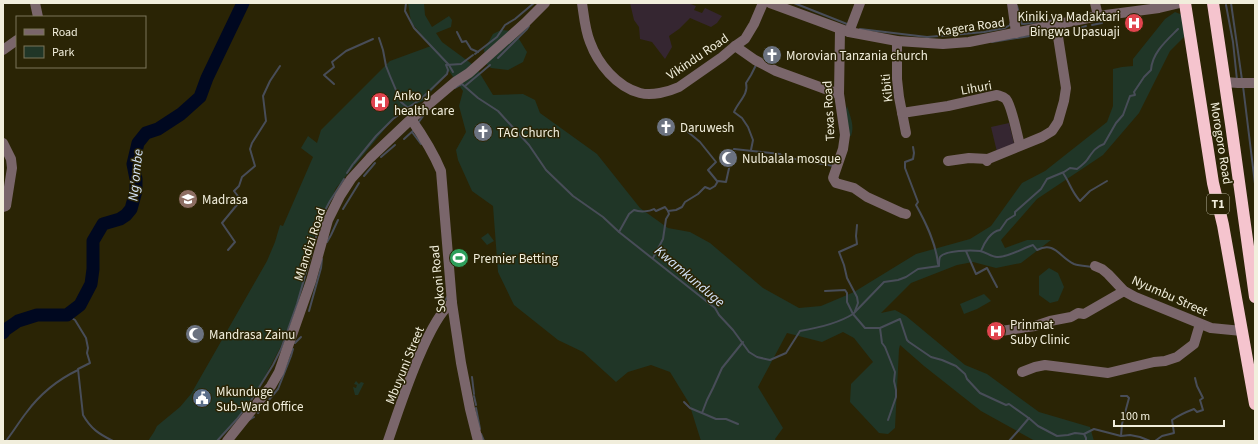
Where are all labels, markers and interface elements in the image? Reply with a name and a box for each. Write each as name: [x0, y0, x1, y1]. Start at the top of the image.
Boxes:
place label: Kiniki ya Madaktari Bingwa Upasuaji: [1017, 8, 1120, 41]
hospital icon: Kiniki ya Madaktari Bingwa Upasuaji: [1123, 12, 1145, 34]
street label: Kagera Road: [936, 13, 1006, 41]
legend: [16, 16, 146, 68]
text: Road: [52, 24, 78, 41]
street label: Vikindu Road: [663, 29, 732, 84]
text: Park: [52, 44, 74, 61]
church icon: Morovian Tanzania church: [761, 44, 783, 66]
place label: Morovian Tanzania church: [786, 47, 928, 65]
street label: Kibiti: [877, 73, 897, 103]
street label: Lihuri: [959, 76, 993, 100]
street label: Texas Road: [818, 80, 840, 142]
place label: Anko J health care: [394, 87, 454, 120]
hospital icon: Anko J health care: [369, 91, 391, 113]
street label: Morogoro Road: [1206, 101, 1236, 186]
church icon: Daruwesh: [655, 116, 677, 138]
place label: Daruwesh: [680, 119, 734, 137]
church icon: TAG Church: [472, 121, 494, 143]
place label: TAG Church: [497, 124, 560, 142]
mosque icon: Nulbalala mosque: [717, 147, 739, 169]
water label: Ng'ombe: [123, 148, 149, 202]
place label: Nulbalala mosque: [742, 150, 841, 168]
school or university icon: Madrasa: [177, 188, 199, 210]
place label: Madrasa: [202, 191, 248, 209]
road number: T1: [1207, 194, 1229, 214]
street label: Mlandizi Road: [290, 205, 330, 283]
water label: Kwamkunduge: [650, 241, 729, 312]
street label: Sokoni Road: [425, 244, 451, 314]
sports icon: Premier Betting: [448, 247, 470, 269]
place label: Premier Betting: [473, 250, 559, 268]
street label: Nyumbu Street: [1129, 271, 1211, 321]
place label: Prinmat Suby Clinic: [1010, 316, 1070, 349]
hospital icon: Prinmat Suby Clinic: [985, 320, 1007, 342]
mosque icon: Mandrasa Zainu: [184, 323, 206, 345]
street label: Mbuyuni Street: [381, 323, 429, 407]
place label: Mandrasa Zainu: [209, 326, 295, 344]
place label: Mkunduge Sub-Ward Office: [216, 383, 303, 416]
public building icon: Mkunduge Sub-Ward Office: [191, 387, 213, 409]
scale bar: [1114, 402, 1224, 428]
text: 100 m: [1120, 408, 1150, 425]

